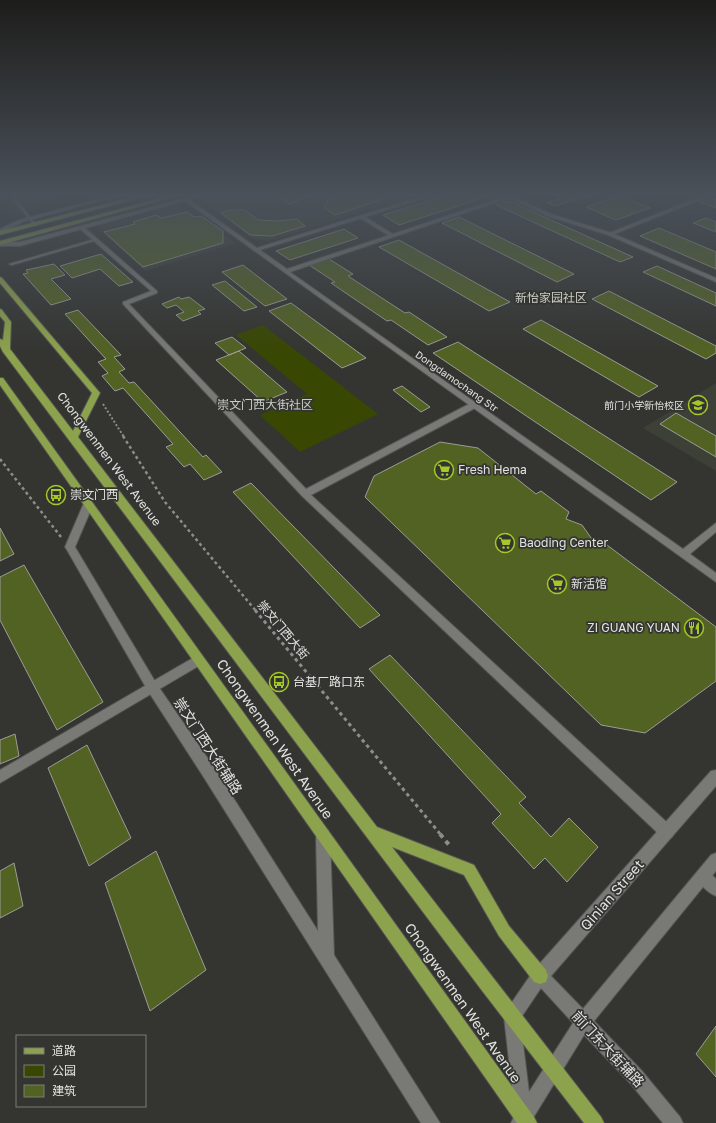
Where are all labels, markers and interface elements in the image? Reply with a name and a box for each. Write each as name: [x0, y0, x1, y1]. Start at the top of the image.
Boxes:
district label: 新怡家园社区: [515, 290, 587, 305]
street label: Dongdamochang Str: [413, 348, 501, 414]
street label: Chongwenmen West Avenue: [54, 389, 165, 529]
school or university icon: 前门小学新怡校区: [687, 394, 709, 416]
district label: 崇文门西大街社区: [217, 397, 313, 412]
place label: 前门小学新怡校区: [604, 399, 684, 411]
supermarket icon: Fresh Hema: [433, 459, 455, 481]
place label: Fresh Hema: [458, 462, 527, 477]
bus stop icon: 崇文门西: [45, 484, 67, 506]
place label: 崇文门西: [70, 487, 118, 502]
supermarket icon: Baoding Center: [494, 532, 516, 554]
place label: Baoding Center: [519, 535, 609, 550]
supermarket icon: 新活馆: [546, 573, 568, 595]
place label: 新活馆: [571, 576, 607, 591]
street label: 崇文门西大街: [254, 597, 312, 662]
restaurant icon: ZI GUANG YUAN: [683, 617, 705, 639]
place label: ZI GUANG YUAN: [587, 620, 680, 635]
street label: Chongwenmen West Avenue: [214, 656, 337, 822]
bus stop icon: 台基厂路口东: [268, 671, 290, 693]
place label: 台基厂路口东: [293, 674, 365, 689]
street label: 崇文门西大街辅路: [171, 694, 246, 797]
street label: Qinian Street: [576, 856, 647, 933]
street label: Chongwenmen West Avenue: [402, 920, 525, 1086]
street label: 前门东大街辅路: [569, 1007, 648, 1090]
legend: [16, 1035, 146, 1107]
text: 道路: [52, 1043, 76, 1058]
text: 公园: [52, 1063, 76, 1078]
text: 建筑: [52, 1083, 76, 1098]

